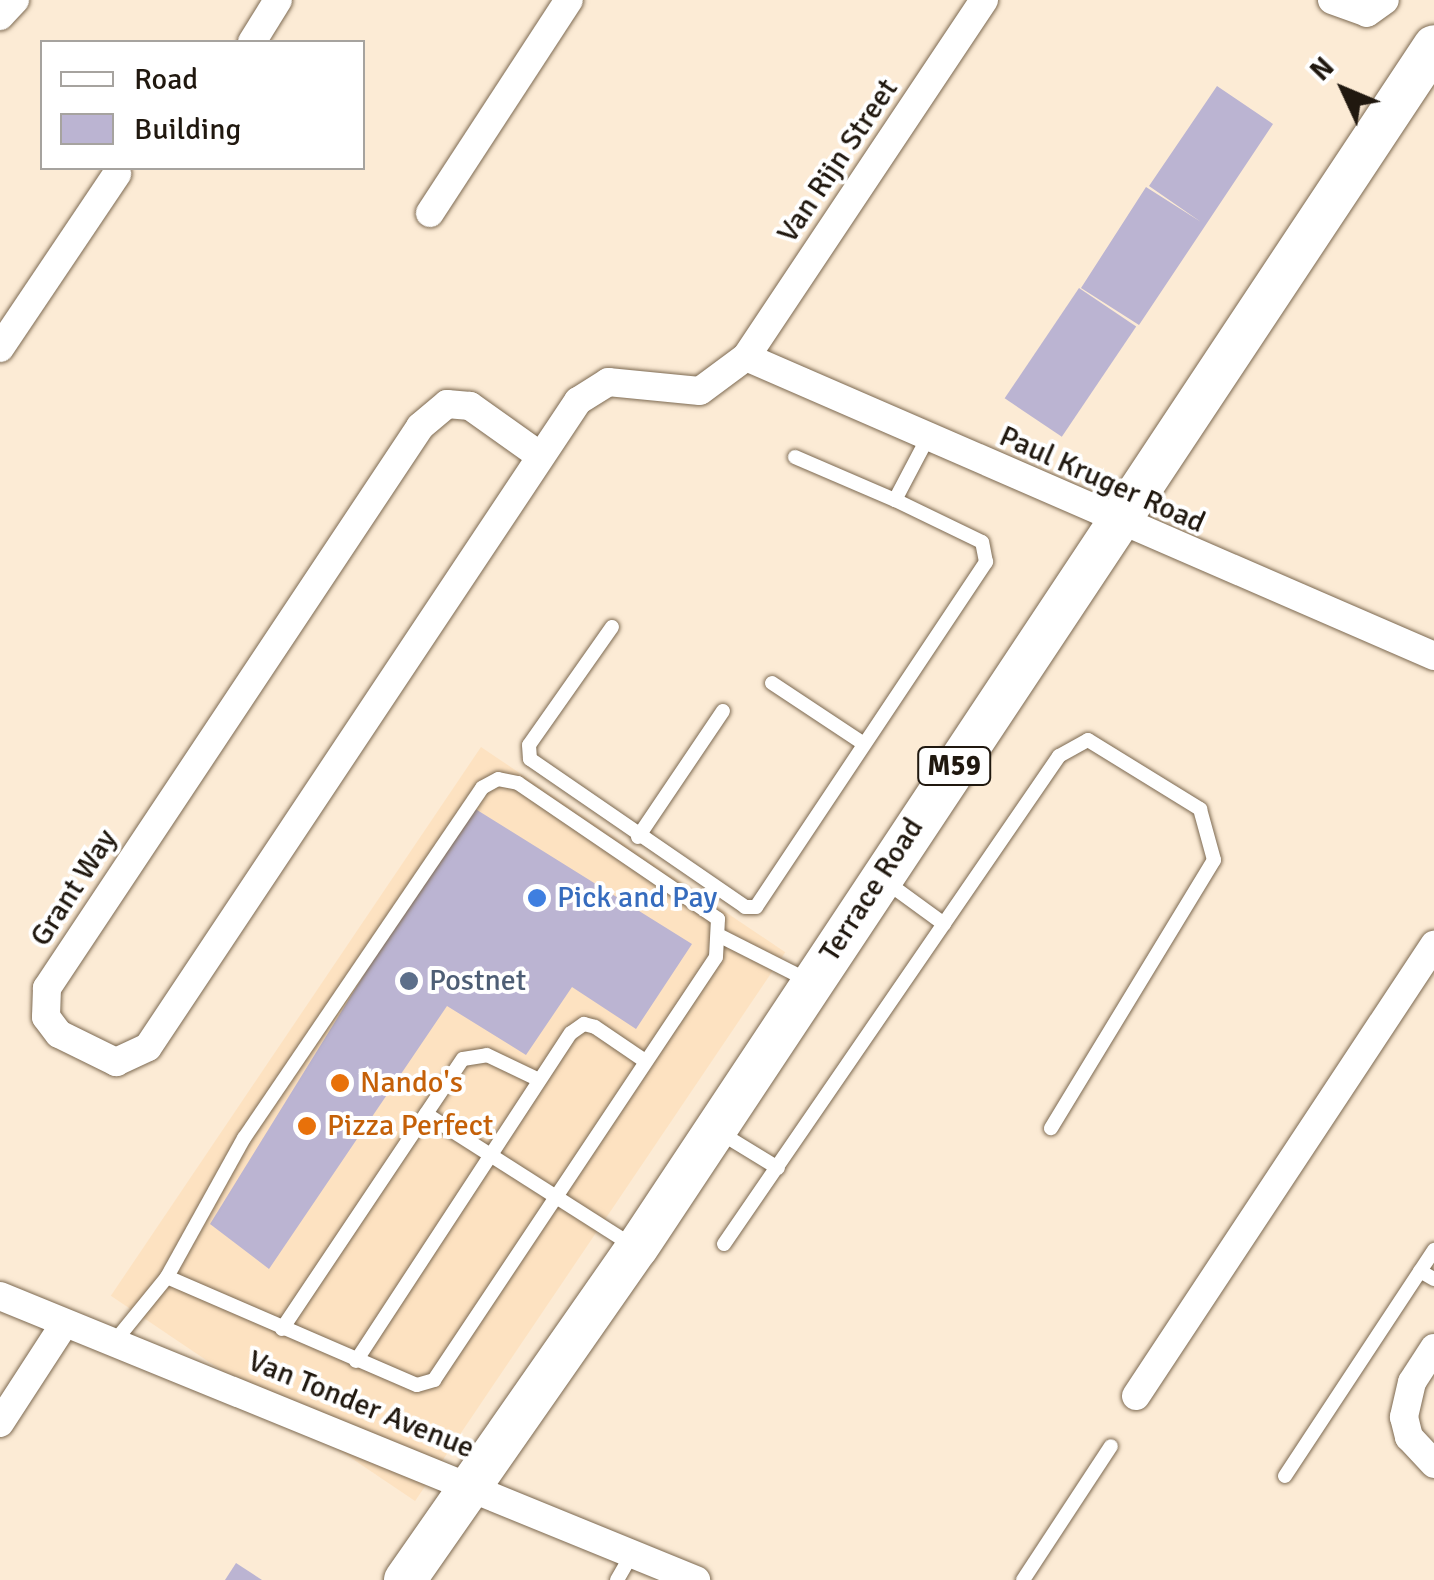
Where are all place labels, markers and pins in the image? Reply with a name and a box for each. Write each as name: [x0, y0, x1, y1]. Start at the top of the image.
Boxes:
place label: Pick and Pay: [557, 880, 717, 916]
marker: Pick and Pay: [526, 887, 548, 909]
place label: Postnet: [429, 963, 526, 999]
marker: Postnet: [398, 970, 420, 992]
place label: Nando's: [360, 1065, 463, 1101]
marker: Nando's: [329, 1072, 351, 1094]
place label: Pizza Perfect: [327, 1108, 493, 1144]
marker: Pizza Perfect: [296, 1115, 318, 1137]

